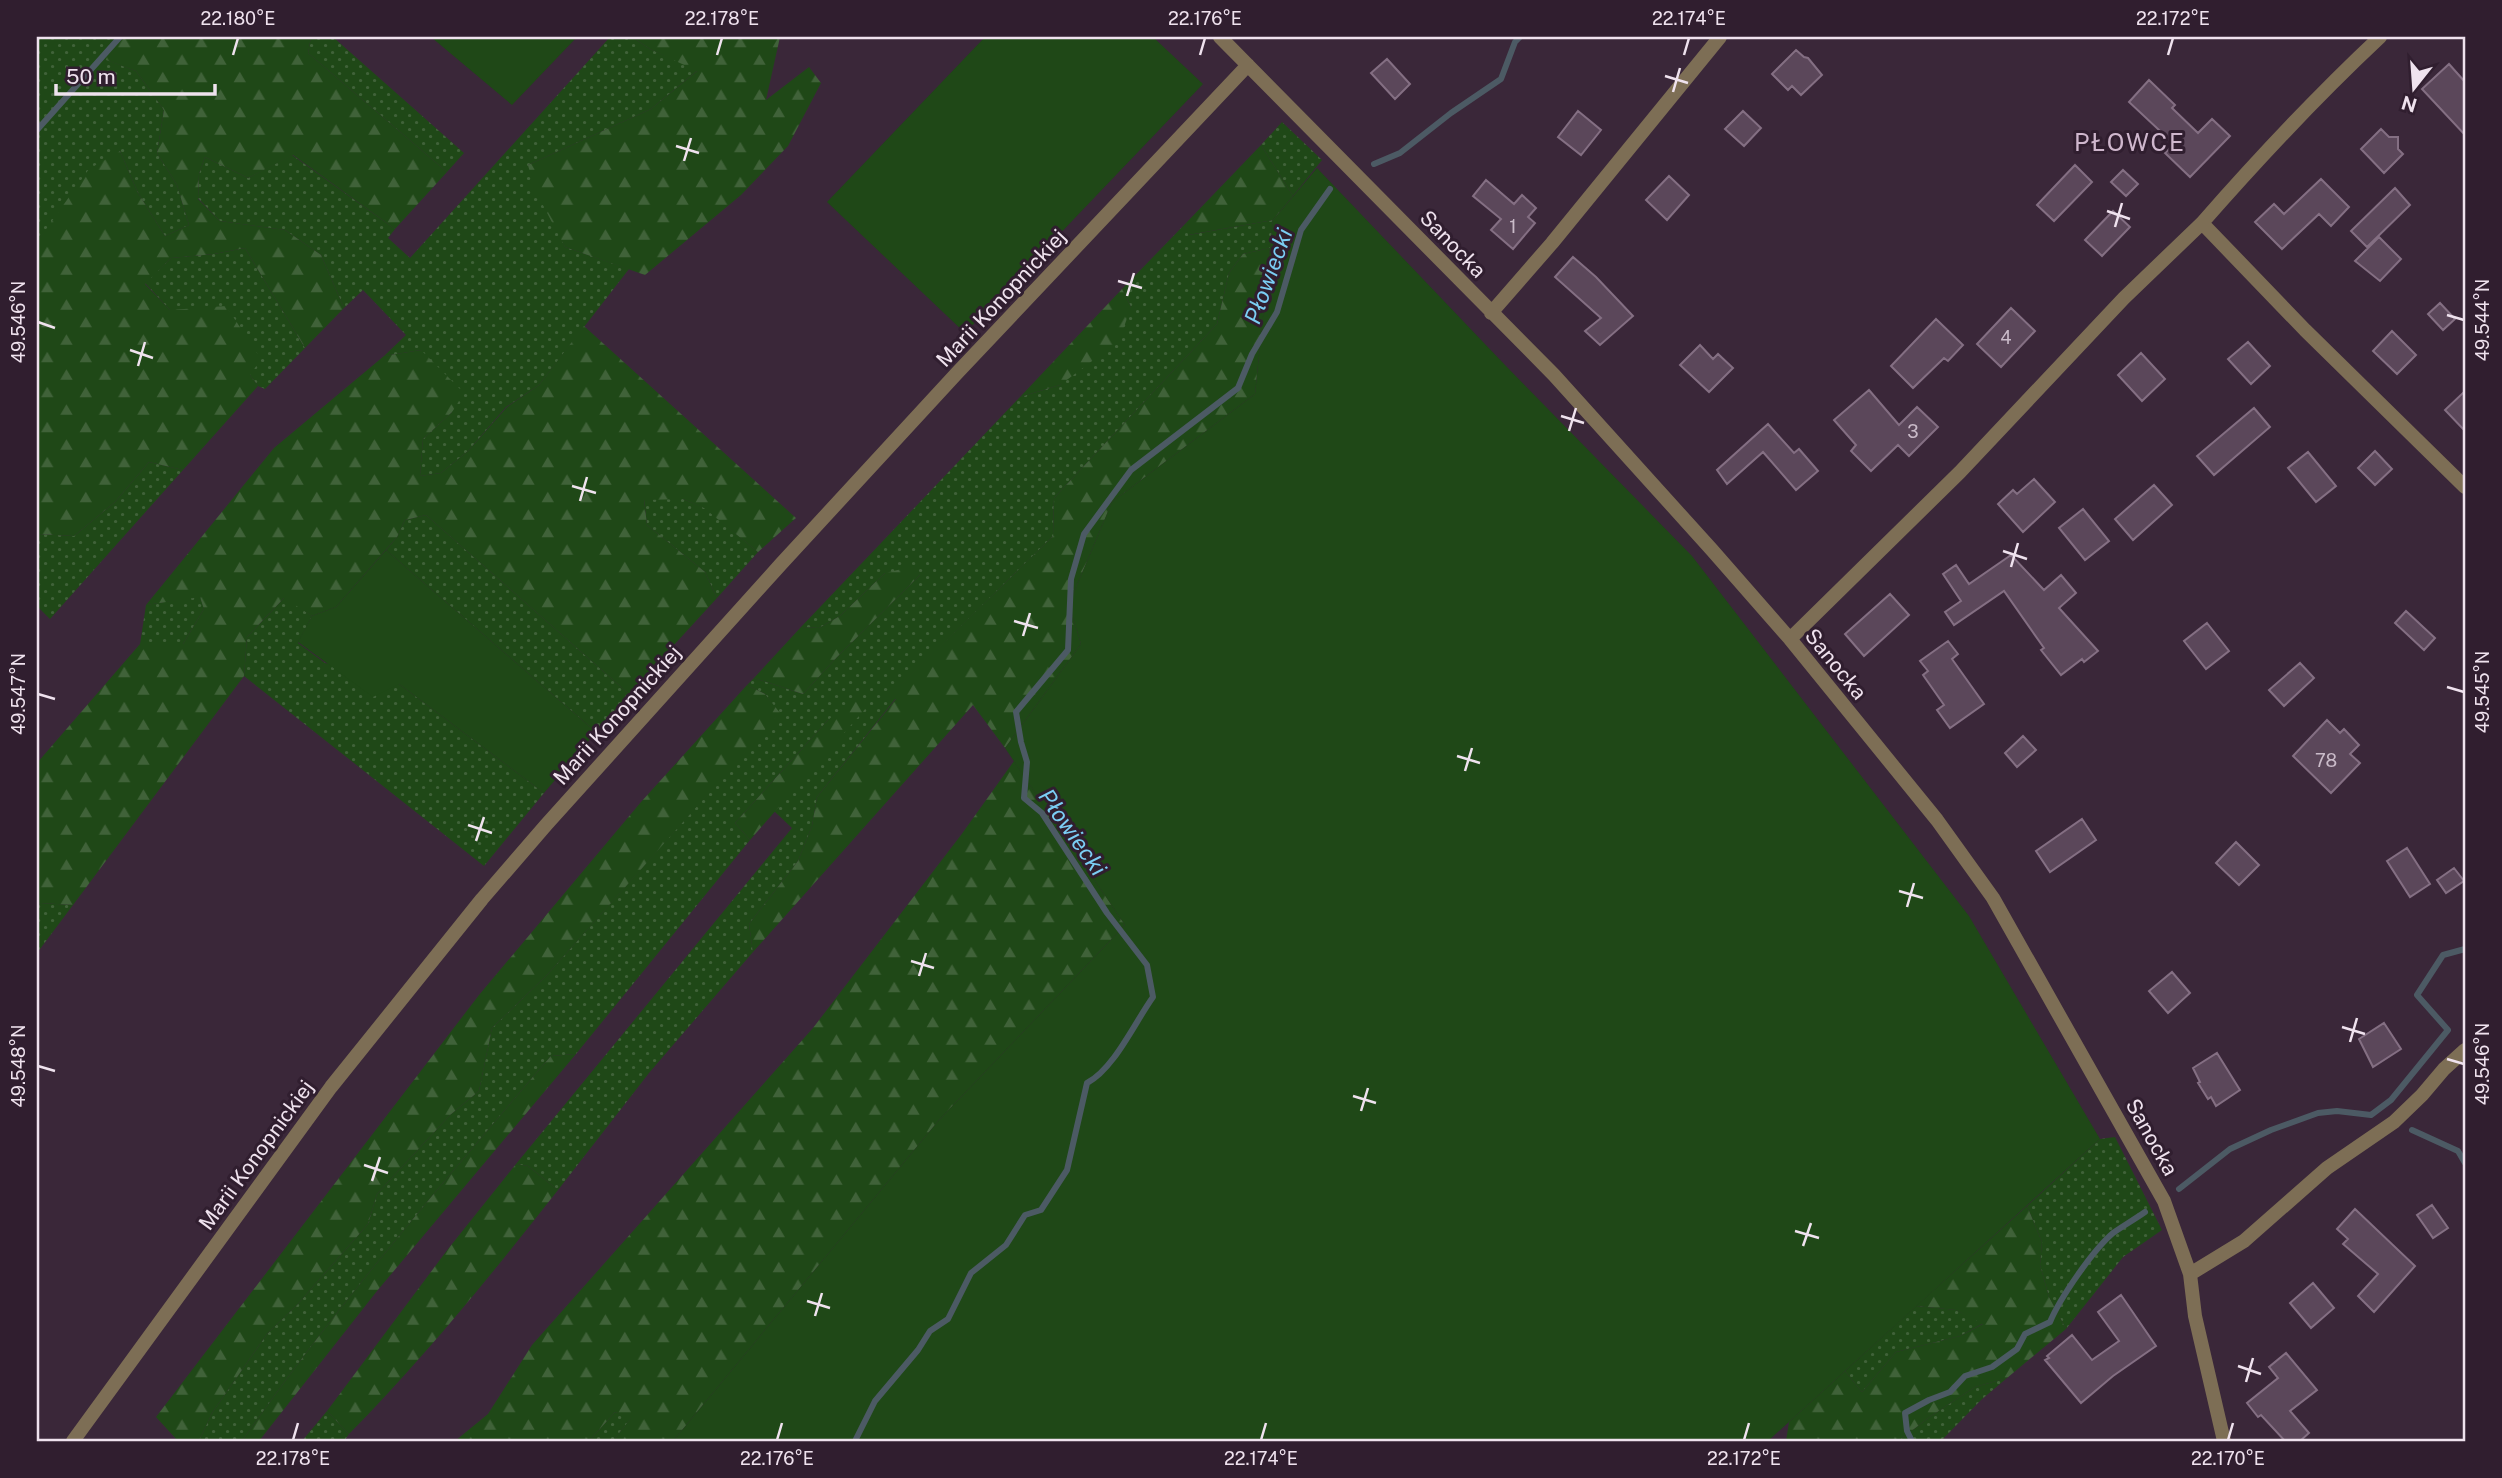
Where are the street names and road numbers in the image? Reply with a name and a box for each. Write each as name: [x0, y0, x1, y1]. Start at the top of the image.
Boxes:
street label: Sanocka: [1415, 205, 1491, 283]
street label: Marii Konopnickiej: [931, 224, 1071, 372]
street label: Sanocka: [1800, 623, 1872, 705]
street label: Marii Konopnickiej: [548, 640, 686, 790]
street label: Marii Konopnickiej: [193, 1075, 319, 1235]
street label: Sanocka: [2121, 1094, 2183, 1180]

